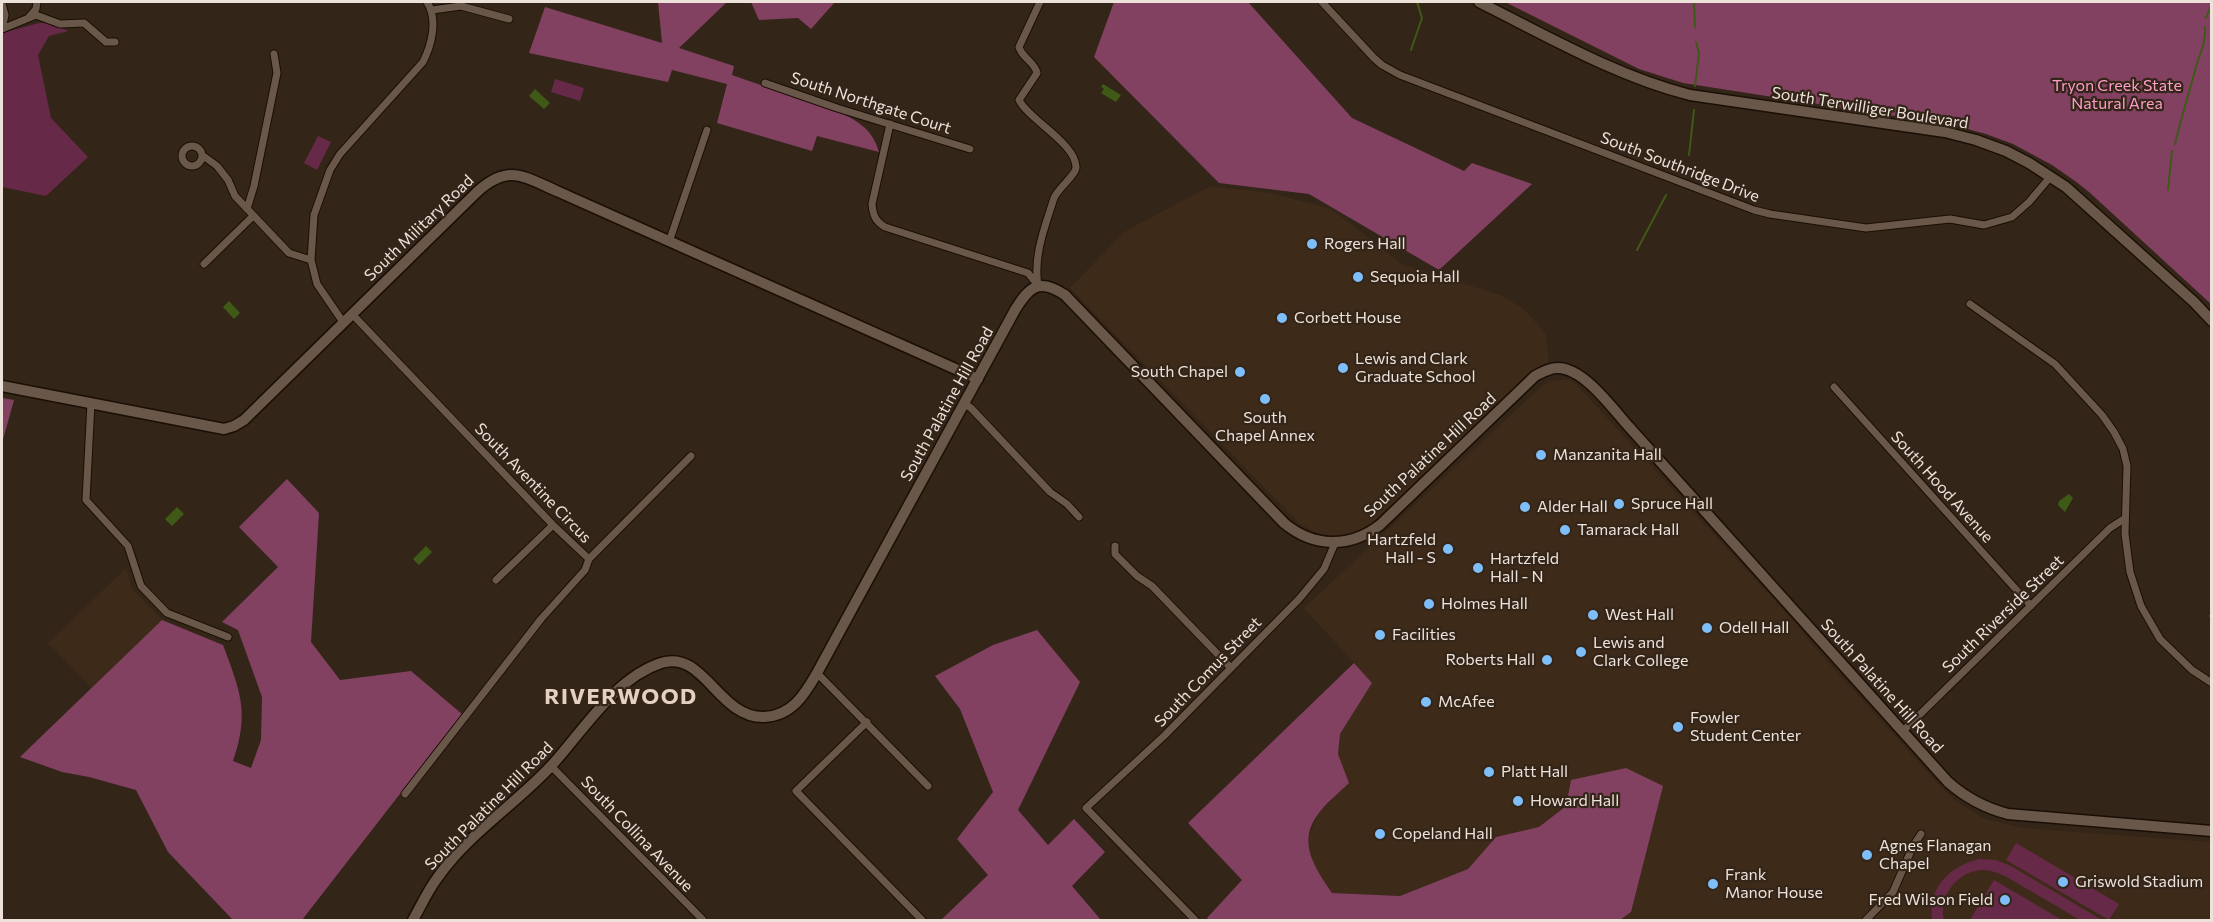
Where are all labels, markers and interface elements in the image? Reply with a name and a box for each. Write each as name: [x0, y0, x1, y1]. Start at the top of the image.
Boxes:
street label: South Northgate Court: [788, 68, 954, 138]
park label: Tryon Creek State Natural Area: [2052, 76, 2182, 114]
street label: South Terwilliger Boulevard: [1770, 83, 1970, 133]
street label: South Southridge Drive: [1598, 128, 1762, 206]
street label: South Military Road: [360, 171, 478, 285]
place label: Rogers Hall: [1324, 234, 1406, 254]
marker: Rogers Hall: [1305, 237, 1319, 251]
place label: Sequoia Hall: [1370, 267, 1460, 287]
marker: Sequoia Hall: [1351, 270, 1365, 284]
place label: Corbett House: [1294, 308, 1401, 328]
marker: Corbett House: [1275, 311, 1289, 325]
street label: South Palatine Hill Road: [897, 323, 997, 485]
place label: Lewis and Clark Graduate School: [1355, 349, 1475, 387]
marker: Lewis and Clark Graduate School: [1336, 361, 1350, 375]
place label: South Chapel: [1131, 362, 1228, 382]
marker: South Chapel: [1233, 365, 1247, 379]
street label: South Palatine Hill Road: [1360, 389, 1500, 521]
marker: South Chapel Annex: [1258, 392, 1272, 406]
place label: South Chapel Annex: [1215, 408, 1315, 446]
street label: South Aventine Circus: [471, 419, 595, 547]
street label: South Hood Avenue: [1887, 427, 1997, 547]
place label: Manzanita Hall: [1553, 445, 1662, 465]
marker: Manzanita Hall: [1534, 448, 1548, 462]
place label: Spruce Hall: [1631, 494, 1713, 514]
place label: Alder Hall: [1537, 497, 1608, 517]
marker: Spruce Hall: [1612, 497, 1626, 511]
marker: Alder Hall: [1518, 500, 1532, 514]
place label: Tamarack Hall: [1577, 520, 1679, 540]
marker: Tamarack Hall: [1558, 523, 1572, 537]
place label: Hartzfeld Hall - S: [1367, 530, 1436, 568]
marker: Hartzfeld Hall - S: [1441, 542, 1455, 556]
place label: Hartzfeld Hall - N: [1490, 549, 1559, 587]
street label: South Riverside Street: [1938, 551, 2068, 677]
marker: Hartzfeld Hall - N: [1471, 561, 1485, 575]
place label: Holmes Hall: [1441, 594, 1528, 614]
marker: Holmes Hall: [1422, 597, 1436, 611]
place label: West Hall: [1605, 605, 1674, 625]
marker: West Hall: [1586, 608, 1600, 622]
street label: South Comus Street: [1151, 613, 1265, 731]
street label: South Palatine Hill Road: [1817, 615, 1947, 757]
place label: Odell Hall: [1719, 618, 1789, 638]
marker: Odell Hall: [1700, 621, 1714, 635]
place label: Facilities: [1392, 625, 1456, 645]
marker: Facilities: [1373, 628, 1387, 642]
place label: Lewis and Clark College: [1593, 633, 1689, 671]
marker: Lewis and Clark College: [1574, 645, 1588, 659]
place label: Roberts Hall: [1446, 650, 1535, 670]
marker: Roberts Hall: [1540, 653, 1554, 667]
district label: RIVERWOOD: [544, 684, 698, 710]
place label: McAfee: [1438, 692, 1495, 712]
marker: McAfee: [1419, 695, 1433, 709]
place label: Fowler Student Center: [1690, 708, 1801, 746]
marker: Fowler Student Center: [1671, 720, 1685, 734]
street label: South Palatine Hill Road: [421, 738, 557, 874]
place label: Platt Hall: [1501, 762, 1568, 782]
marker: Platt Hall: [1482, 765, 1496, 779]
street label: South Collina Avenue: [577, 772, 697, 896]
place label: Howard Hall: [1530, 791, 1619, 811]
marker: Howard Hall: [1511, 794, 1525, 808]
place label: Copeland Hall: [1392, 824, 1493, 844]
marker: Copeland Hall: [1373, 827, 1387, 841]
place label: Agnes Flanagan Chapel: [1879, 836, 1992, 874]
marker: Agnes Flanagan Chapel: [1860, 848, 1874, 862]
place label: Frank Manor House: [1725, 865, 1823, 903]
place label: Griswold Stadium: [2075, 872, 2203, 892]
marker: Griswold Stadium: [2056, 875, 2070, 889]
marker: Frank Manor House: [1706, 877, 1720, 891]
place label: Fred Wilson Field: [1869, 890, 1993, 910]
marker: Fred Wilson Field: [1998, 893, 2012, 907]

